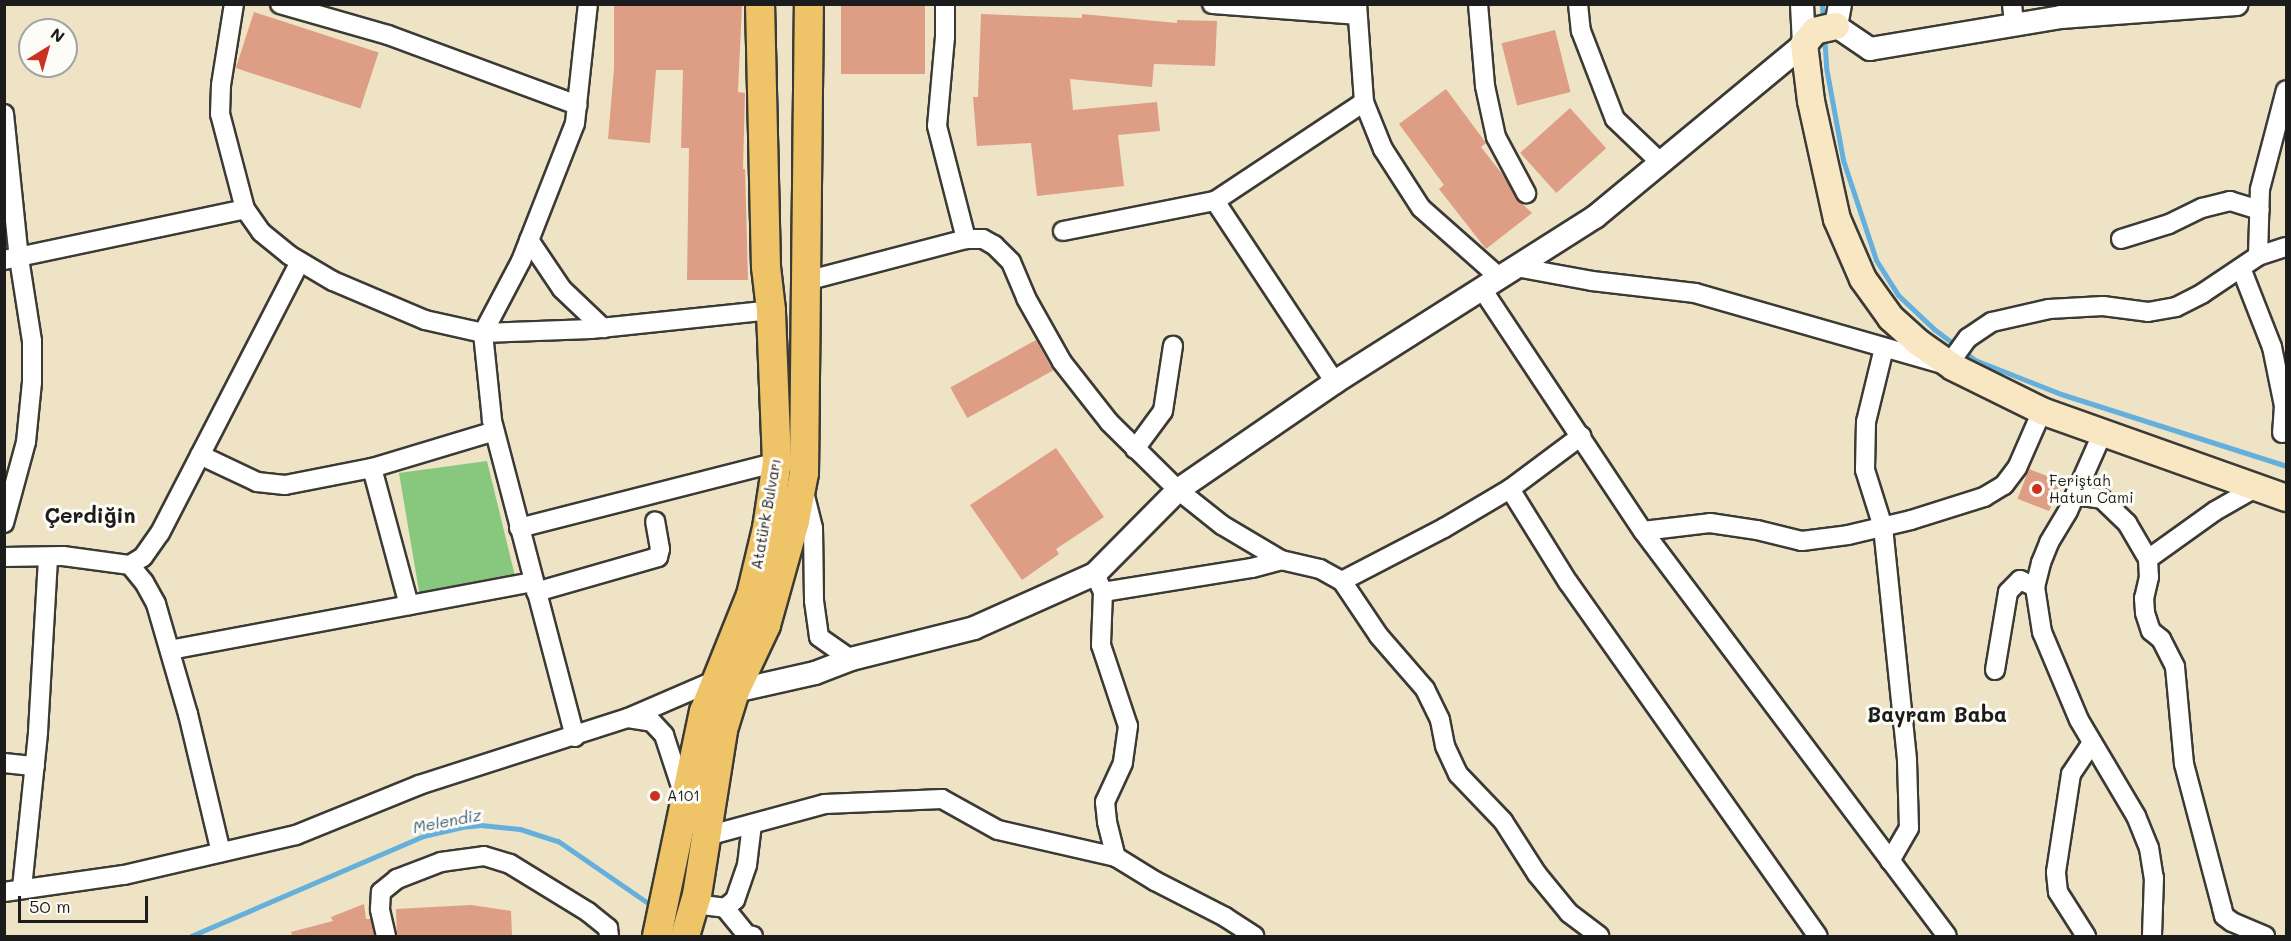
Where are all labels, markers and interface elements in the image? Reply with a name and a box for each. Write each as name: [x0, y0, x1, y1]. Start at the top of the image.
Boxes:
north arrow: [18, 18, 78, 78]
text: N: [47, 23, 69, 47]
street label: Atatürk Bulvarı: [747, 457, 785, 571]
place label: Feriştah Hatun Cami: [2049, 471, 2134, 506]
marker: Feriştah Hatun Cami: [2030, 482, 2044, 496]
district label: Çerdiğin: [44, 502, 136, 528]
district label: Bayram Baba: [1867, 701, 2007, 727]
place label: A101: [667, 787, 700, 805]
marker: A101: [648, 789, 662, 803]
water label: Melendiz: [411, 805, 483, 837]
scale bar: [21, 884, 152, 922]
text: 50 m: [29, 894, 71, 918]

